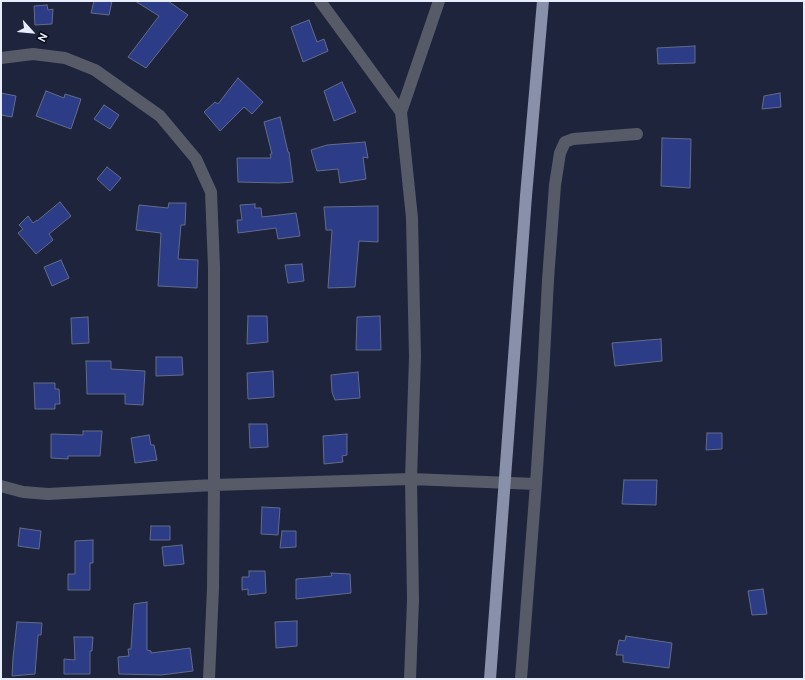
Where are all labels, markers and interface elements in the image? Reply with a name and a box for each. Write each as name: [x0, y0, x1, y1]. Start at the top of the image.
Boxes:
north arrow: [12, 12, 52, 52]
text: N: [35, 31, 51, 44]

